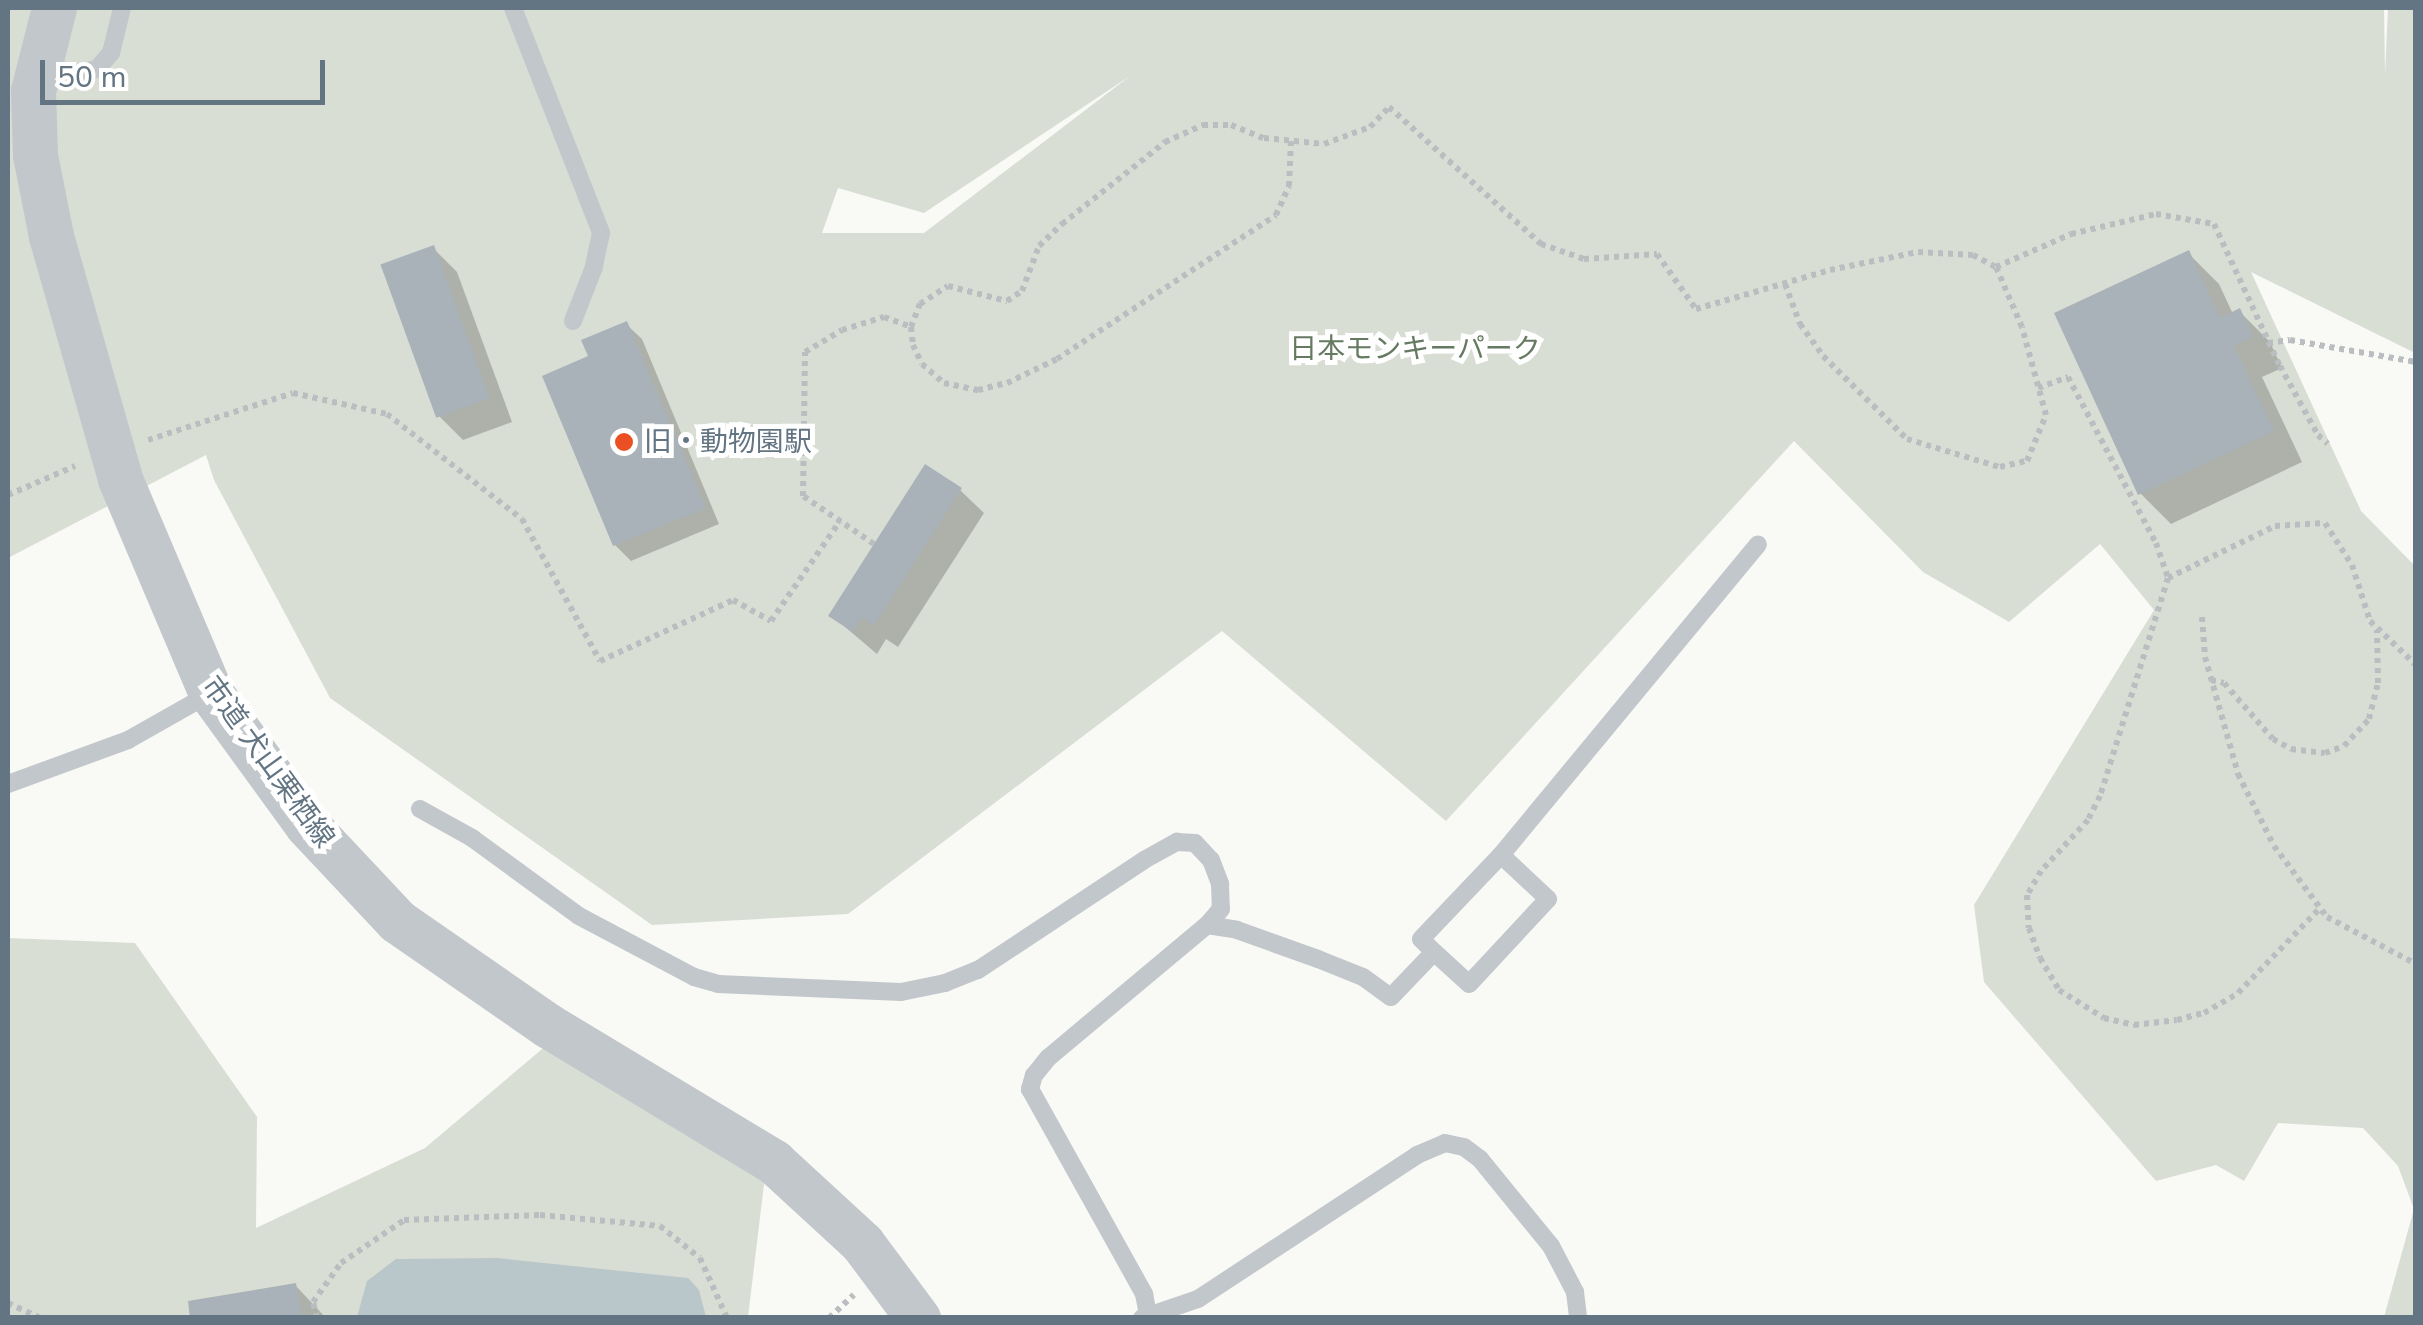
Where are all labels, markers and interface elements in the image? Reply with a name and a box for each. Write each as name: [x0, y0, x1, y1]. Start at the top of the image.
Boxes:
scale bar: [45, 40, 330, 102]
text: 50 m: [57, 57, 126, 98]
park label: 日本モンキーパーク: [1289, 332, 1541, 366]
place label: 旧・動物園駅: [644, 425, 812, 459]
marker: 旧・動物園駅: [613, 431, 635, 453]
street label: 市道 犬山栗栖線: [195, 670, 341, 854]

